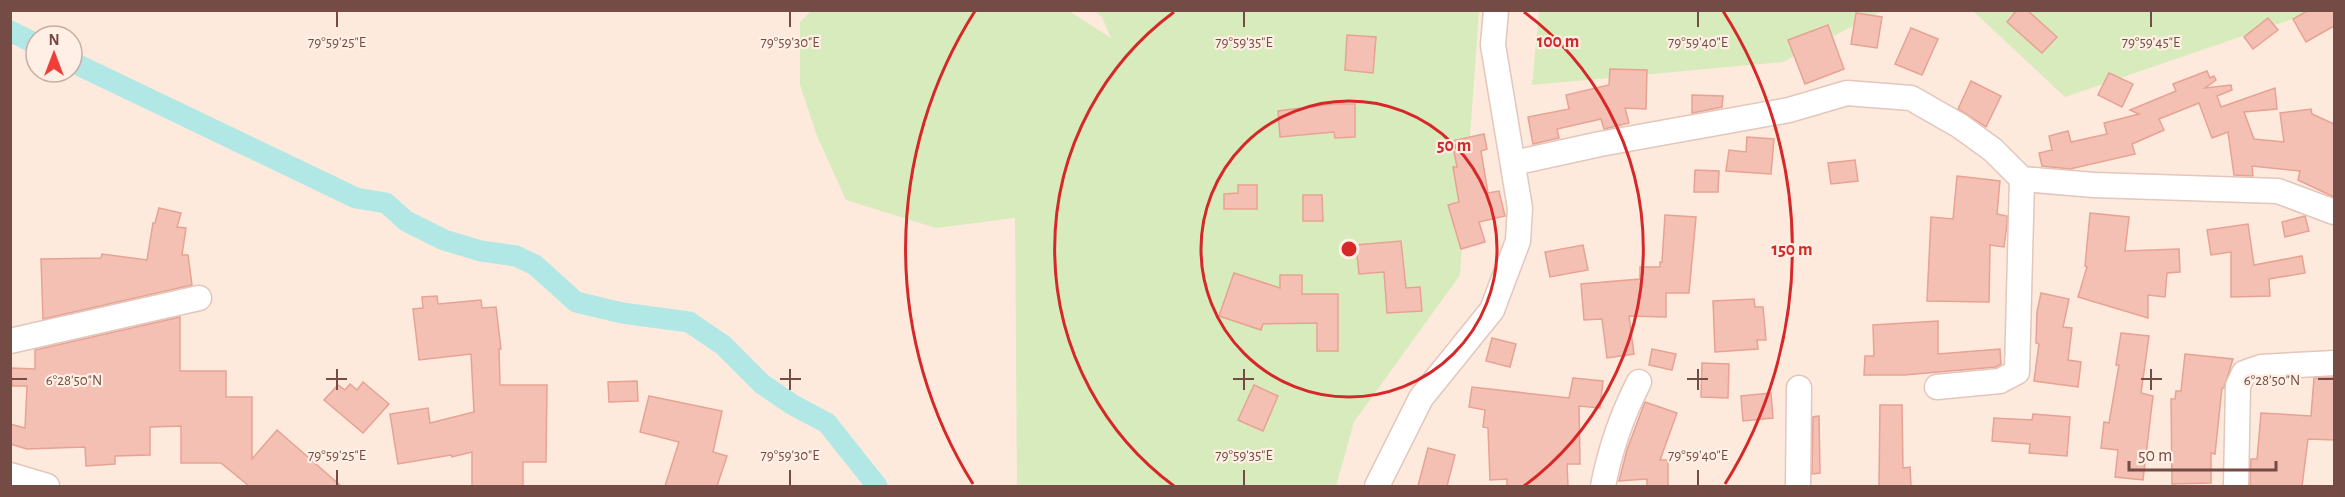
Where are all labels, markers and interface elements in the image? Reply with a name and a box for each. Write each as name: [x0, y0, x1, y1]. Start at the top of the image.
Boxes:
north arrow: [24, 24, 84, 84]
text: N: [48, 32, 60, 48]
text: 100 m: [1537, 33, 1579, 51]
text: 79°59'25"E: [308, 35, 366, 50]
text: 79°59'30"E: [760, 35, 820, 50]
text: 79°59'35"E: [1215, 35, 1273, 50]
text: 79°59'40"E: [1668, 35, 1728, 50]
text: 79°59'45"E: [2122, 35, 2180, 50]
text: 50 m: [1437, 137, 1471, 155]
centre of rings: [1339, 239, 1359, 259]
text: 150 m: [1772, 241, 1812, 259]
text: 6°28'50"N: [46, 373, 102, 388]
text: 6°28'50"N: [2244, 373, 2300, 388]
scale bar: [2129, 434, 2276, 472]
text: 50 m: [2138, 447, 2172, 465]
text: 79°59'25"E: [308, 448, 366, 463]
text: 79°59'30"E: [760, 448, 820, 463]
text: 79°59'35"E: [1215, 448, 1273, 463]
text: 79°59'40"E: [1668, 448, 1728, 463]

